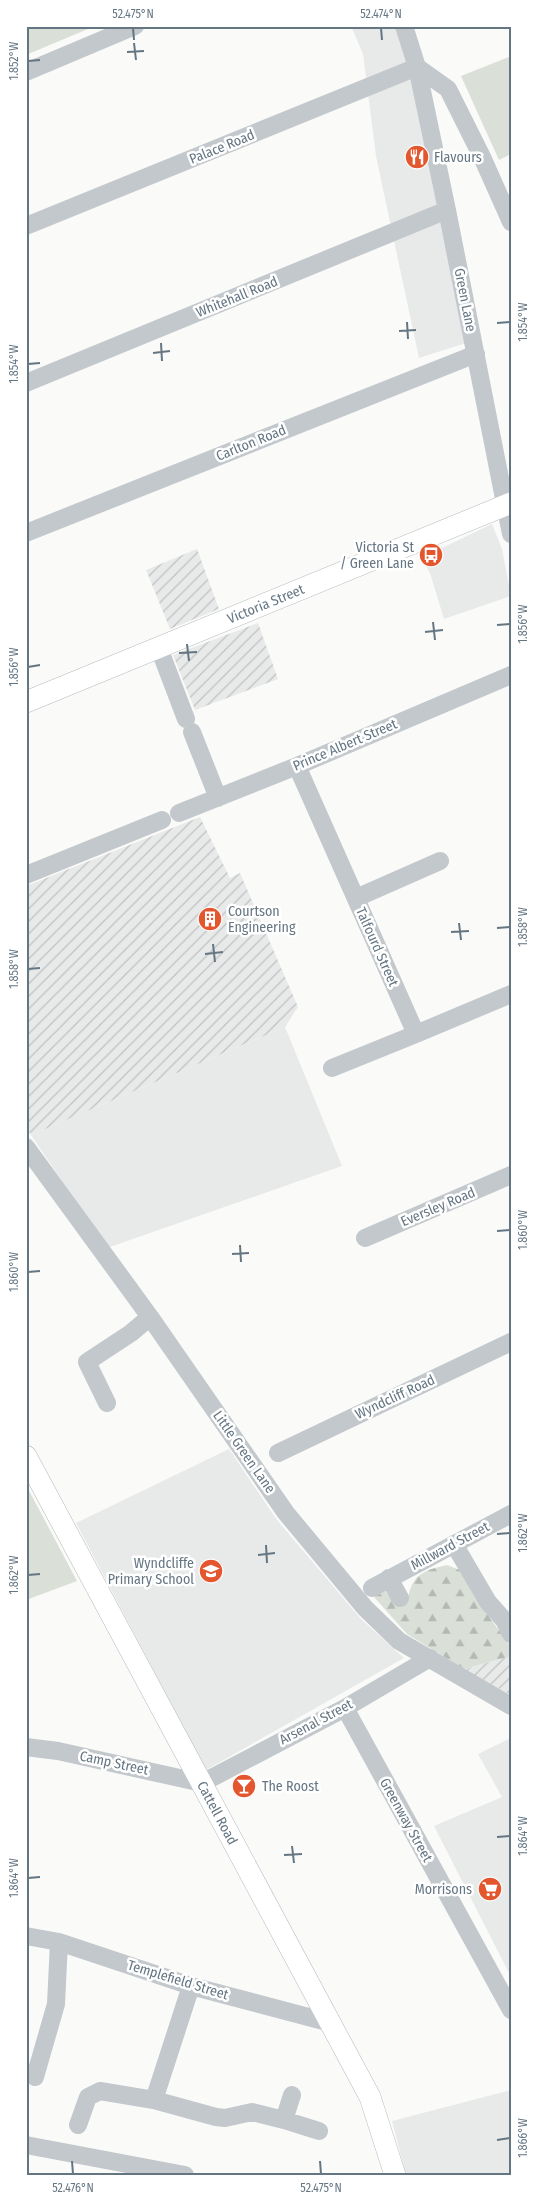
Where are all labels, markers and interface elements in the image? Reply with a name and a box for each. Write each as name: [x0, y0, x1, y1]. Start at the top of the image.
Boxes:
text: 52.475°N: [112, 7, 154, 21]
text: 52.474°N: [360, 7, 402, 21]
text: 1.852°W: [7, 42, 21, 80]
street label: Palace Road: [187, 126, 257, 168]
restaurant icon: Flavours: [404, 144, 430, 170]
place label: Flavours: [434, 149, 482, 166]
street label: Green Lane: [451, 267, 479, 333]
street label: Whitehall Road: [194, 273, 280, 321]
text: 1.854°W: [516, 302, 530, 342]
text: 1.854°W: [7, 344, 21, 384]
street label: Carlton Road: [214, 421, 288, 465]
place label: Victoria St / Green Lane: [340, 539, 414, 572]
bus stop icon: Victoria St / Green Lane: [418, 542, 444, 568]
street label: Victoria Street: [225, 580, 307, 627]
text: 1.856°W: [516, 604, 530, 644]
text: 1.856°W: [7, 647, 21, 687]
street label: Prince Albert Street: [290, 715, 400, 775]
place label: Courtson Engineering: [228, 903, 296, 936]
street label: Talfourd Street: [352, 905, 402, 990]
building icon: Courtson Engineering: [197, 906, 223, 932]
text: 1.858°W: [516, 907, 530, 947]
text: 1.858°W: [7, 949, 21, 989]
street label: Eversley Road: [398, 1184, 478, 1230]
text: 1.860°W: [516, 1210, 530, 1250]
text: 1.860°W: [7, 1252, 21, 1292]
street label: Wyndcliff Road: [353, 1371, 437, 1423]
street label: Little Green Lane: [209, 1407, 279, 1497]
text: 1.862°W: [516, 1514, 530, 1552]
street label: Millward Street: [408, 1518, 493, 1574]
place label: Wyndcliffe Primary School: [108, 1555, 194, 1588]
text: 1.862°W: [7, 1556, 21, 1594]
school or university icon: Wyndcliffe Primary School: [198, 1558, 224, 1584]
street label: Arsenal Street: [276, 1695, 356, 1748]
street label: Camp Street: [78, 1747, 150, 1779]
bar icon: The Roost: [231, 1773, 257, 1799]
street label: Greenway Street: [376, 1775, 436, 1865]
street label: Cattell Road: [194, 1778, 241, 1847]
place label: The Roost: [262, 1778, 319, 1795]
text: 1.864°W: [516, 1816, 530, 1856]
text: 1.864°W: [7, 1858, 21, 1898]
supermarket icon: Morrisons: [477, 1876, 503, 1902]
place label: Morrisons: [415, 1881, 472, 1898]
street label: Templefield Street: [126, 1957, 231, 2004]
text: 1.866°W: [516, 2118, 530, 2158]
text: 52.476°N: [52, 2181, 94, 2195]
text: 52.475°N: [300, 2181, 342, 2195]

